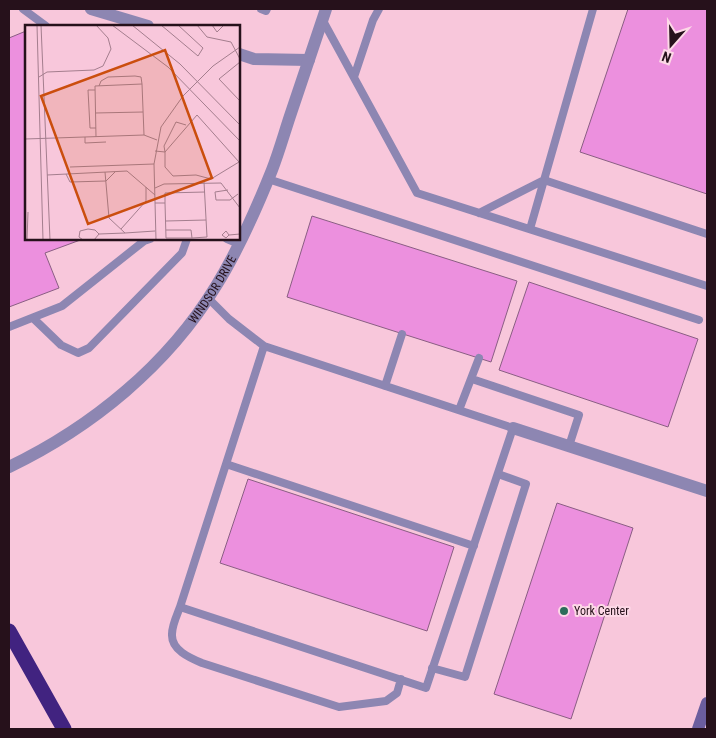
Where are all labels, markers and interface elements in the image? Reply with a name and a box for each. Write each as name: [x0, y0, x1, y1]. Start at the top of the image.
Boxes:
north arrow: [646, 20, 696, 70]
inset map: [25, 25, 240, 240]
text: N: [660, 48, 673, 66]
street label: WINDSOR DRIVE: [186, 253, 239, 326]
place label: York Center: [574, 604, 629, 618]
marker: York Center: [558, 605, 570, 617]

